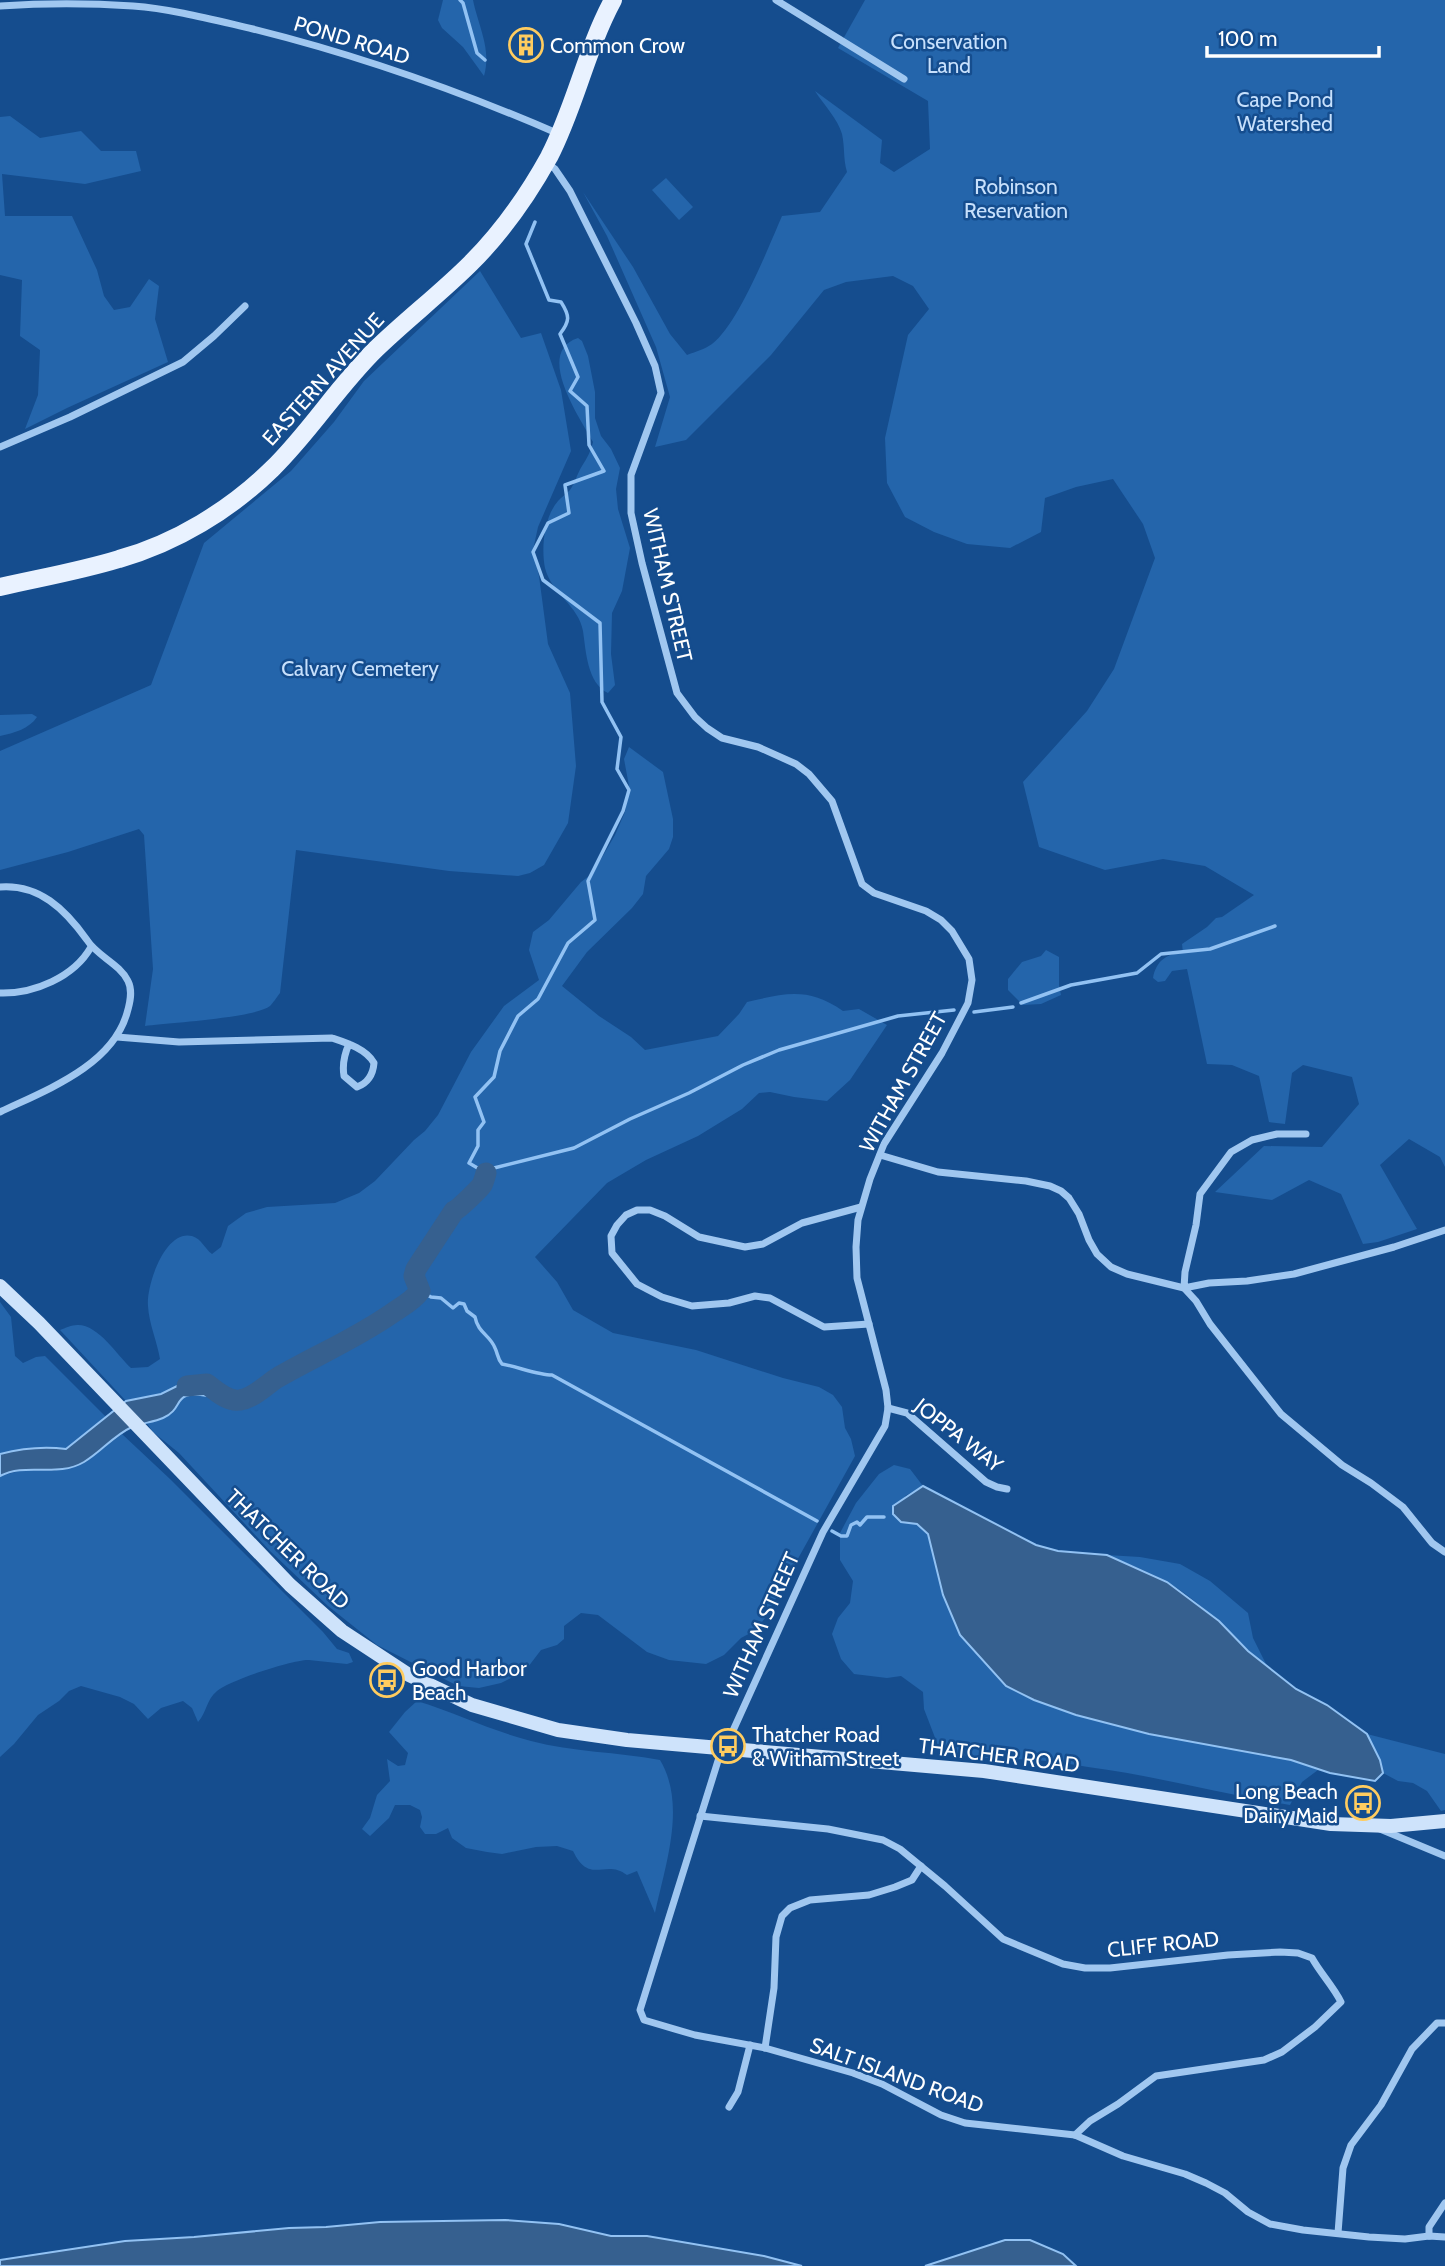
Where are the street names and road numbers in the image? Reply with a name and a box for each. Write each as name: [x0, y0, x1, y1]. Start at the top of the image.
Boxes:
street label: POND ROAD: [291, 11, 413, 69]
street label: EASTERN AVENUE: [257, 308, 389, 450]
street label: WITHAM STREET: [638, 506, 698, 664]
street label: WITHAM STREET: [854, 1007, 952, 1157]
street label: JOPPA WAY: [909, 1392, 1009, 1478]
street label: THATCHER ROAD: [221, 1484, 355, 1614]
street label: WITHAM STREET: [718, 1548, 804, 1702]
street label: THATCHER ROAD: [917, 1733, 1081, 1777]
street label: CLIFF ROAD: [1106, 1926, 1220, 1962]
street label: SALT ISLAND ROAD: [807, 2032, 987, 2118]

